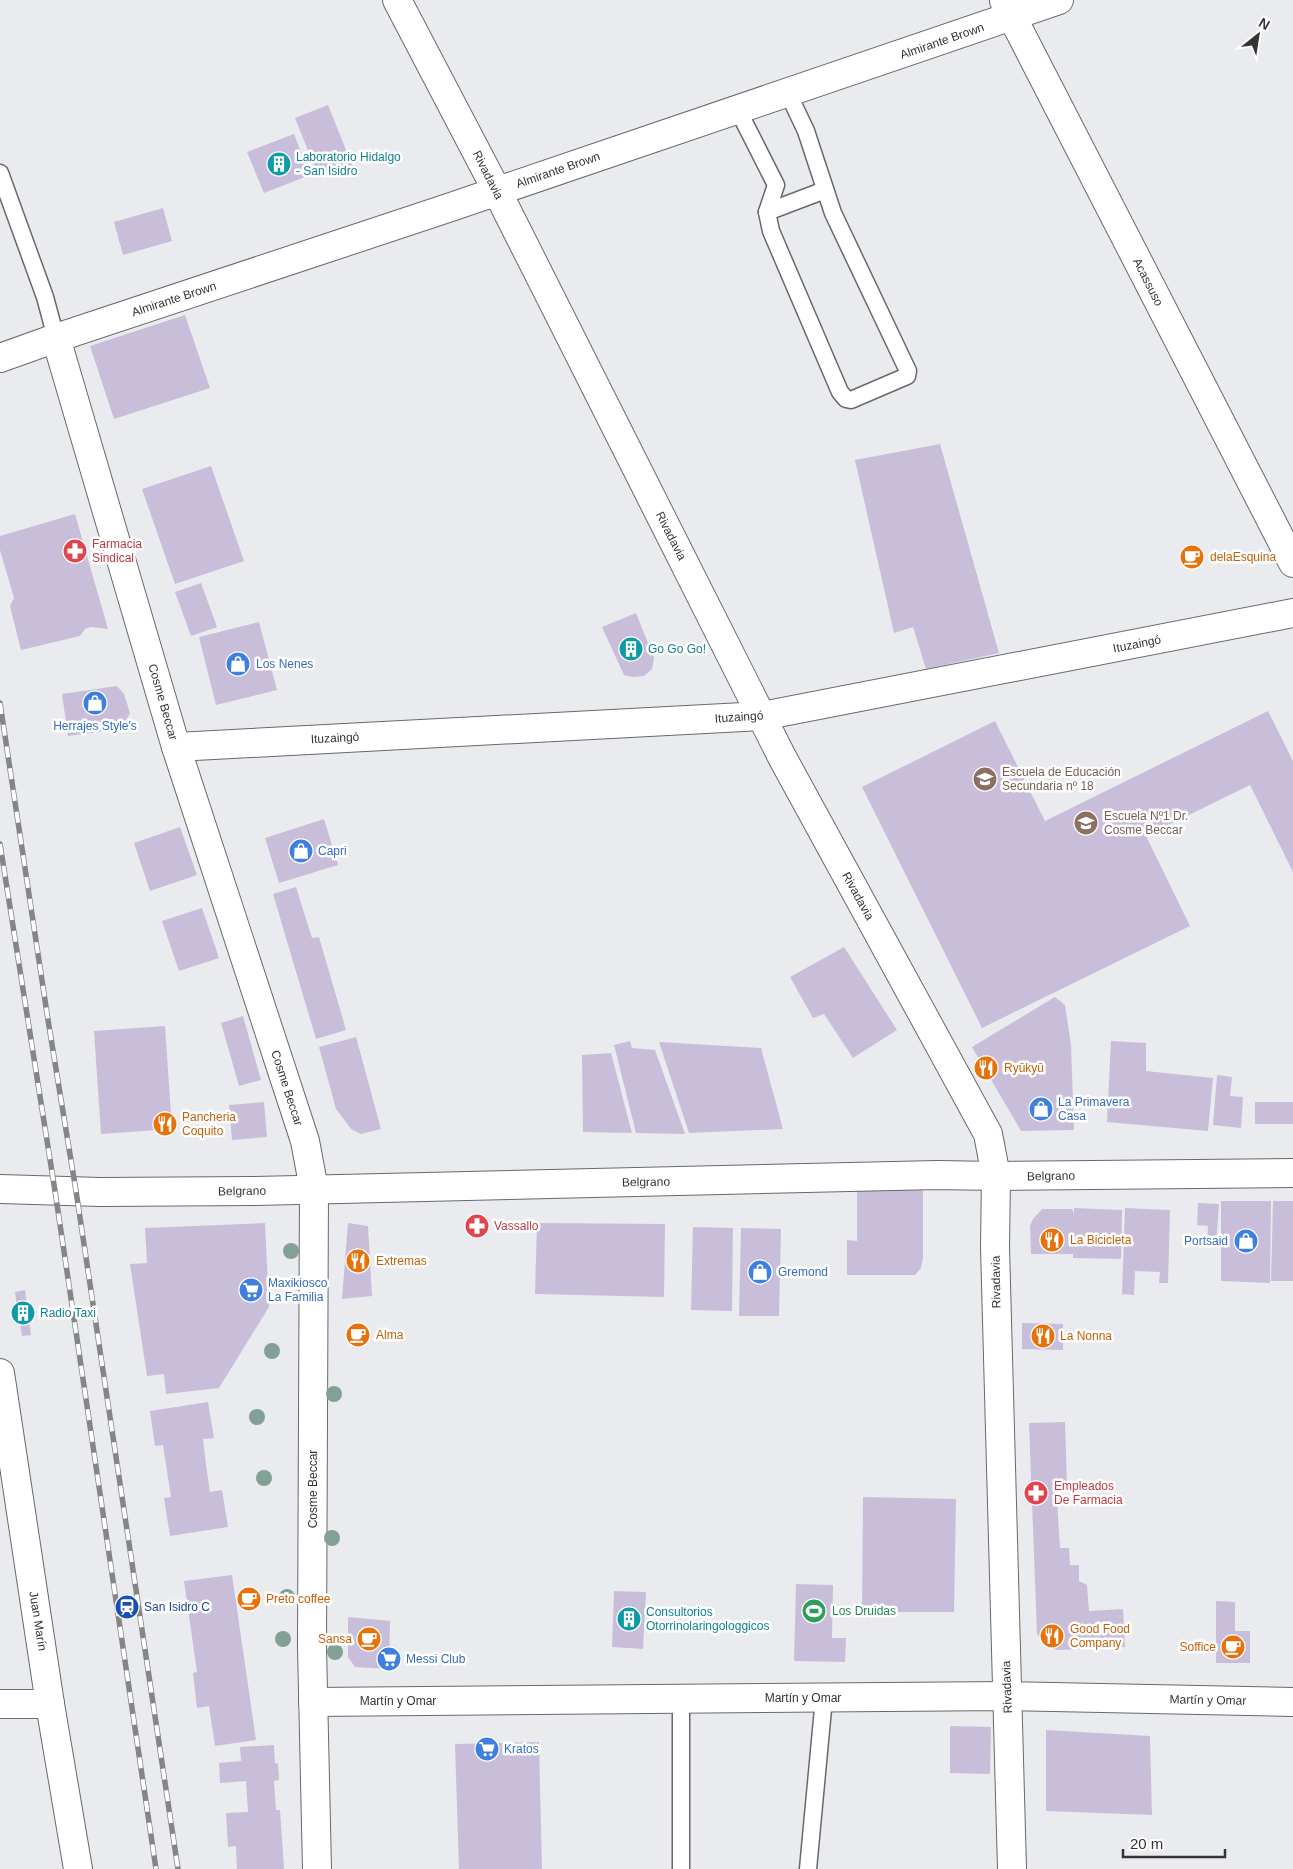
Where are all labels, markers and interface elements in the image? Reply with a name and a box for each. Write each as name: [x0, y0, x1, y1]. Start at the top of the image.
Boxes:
north arrow: [1233, 10, 1283, 60]
text: N: [1256, 14, 1273, 33]
street label: Almirante Brown: [898, 20, 986, 62]
street label: Rivadavia: [470, 148, 506, 202]
street label: Almirante Brown: [514, 149, 602, 191]
place label: Laboratorio Hidalgo - San Isidro: [296, 150, 401, 178]
building icon: Laboratorio Hidalgo - San Isidro: [266, 151, 292, 177]
street label: Acassuso: [1130, 256, 1166, 309]
street label: Almirante Brown: [130, 279, 218, 319]
street label: Rivadavia: [653, 509, 689, 563]
place label: Farmacia Sindical: [92, 537, 142, 565]
pharmacy icon: Farmacia Sindical: [62, 538, 88, 564]
cafe icon: delaEsquina: [1179, 544, 1205, 570]
place label: delaEsquina: [1210, 550, 1276, 564]
street label: Ituzaingó: [1112, 632, 1163, 656]
building icon: Go Go Go!: [618, 636, 644, 662]
place label: Go Go Go!: [648, 642, 706, 656]
shop icon: Los Nenes: [225, 651, 251, 677]
place label: Los Nenes: [256, 657, 313, 671]
street label: Cosme Beccar: [145, 662, 181, 742]
shop icon: Herrajes Style's: [82, 690, 108, 716]
street label: Ituzaingó: [714, 708, 764, 726]
place label: Herrajes Style's: [53, 719, 137, 733]
street label: Ituzaingó: [310, 730, 360, 746]
place label: Escuela de Educación Secundaria nº 18: [1002, 765, 1121, 793]
school or university icon: Escuela de Educación Secundaria nº 18: [972, 766, 998, 792]
place label: Escuela Nº1 Dr. Cosme Beccar: [1104, 809, 1188, 837]
school or university icon: Escuela Nº1 Dr. Cosme Beccar: [1073, 810, 1099, 836]
shop icon: Capri: [288, 838, 314, 864]
place label: Capri: [318, 844, 347, 858]
street label: Rivadavia: [839, 870, 877, 923]
street label: Cosme Beccar: [268, 1048, 306, 1128]
restaurant icon: Ryūkyū: [973, 1055, 999, 1081]
place label: Ryūkyū: [1004, 1061, 1044, 1075]
place label: La Primavera Casa: [1058, 1095, 1130, 1123]
shop icon: La Primavera Casa: [1028, 1096, 1054, 1122]
place label: Pancheria Coquito: [182, 1110, 236, 1138]
restaurant icon: Pancheria Coquito: [152, 1111, 178, 1137]
street label: Belgrano: [1027, 1169, 1075, 1183]
street label: Belgrano: [622, 1175, 670, 1189]
street label: Belgrano: [218, 1184, 266, 1198]
pharmacy icon: Vassallo: [464, 1213, 490, 1239]
place label: Vassallo: [494, 1219, 539, 1233]
restaurant icon: La Bicicleta: [1039, 1227, 1065, 1253]
shop icon: Portsaid: [1233, 1228, 1259, 1254]
place label: La Bicicleta: [1070, 1233, 1132, 1247]
place label: Portsaid: [1184, 1234, 1228, 1248]
restaurant icon: Extremas: [345, 1248, 371, 1274]
place label: Extremas: [376, 1254, 427, 1268]
street label: Rivadavia: [989, 1255, 1003, 1308]
shop icon: Gremond: [747, 1259, 773, 1285]
place label: Gremond: [778, 1265, 828, 1279]
place label: Maxikiosco La Familia: [268, 1276, 328, 1304]
supermarket icon: Maxikiosco La Familia: [238, 1277, 264, 1303]
building icon: Radio Taxi: [10, 1300, 36, 1326]
place label: Radio Taxi: [40, 1306, 96, 1320]
cafe icon: Alma: [345, 1322, 371, 1348]
restaurant icon: La Nonna: [1030, 1323, 1056, 1349]
place label: Alma: [376, 1328, 404, 1342]
place label: La Nonna: [1060, 1329, 1112, 1343]
street label: Cosme Beccar: [306, 1450, 320, 1528]
place label: Empleados De Farmacia: [1054, 1479, 1123, 1507]
pharmacy icon: Empleados De Farmacia: [1023, 1480, 1049, 1506]
cafe icon: Preto coffee: [236, 1586, 262, 1612]
street label: Juan Marín: [26, 1590, 50, 1652]
place label: Preto coffee: [266, 1592, 331, 1606]
station icon: San Isidro C: [114, 1594, 140, 1620]
sports icon: Los Druidas: [801, 1598, 827, 1624]
place label: San Isidro C: [144, 1600, 210, 1614]
place label: Los Druidas: [832, 1604, 896, 1618]
place label: Consultorios Otorrinolaringologgicos: [646, 1605, 769, 1633]
building icon: Consultorios Otorrinolaringologgicos: [616, 1606, 642, 1632]
place label: Good Food Company: [1070, 1622, 1130, 1650]
restaurant icon: Good Food Company: [1039, 1623, 1065, 1649]
cafe icon: Sansa: [356, 1626, 382, 1652]
place label: Sansa: [318, 1632, 352, 1646]
cafe icon: Soffice: [1220, 1634, 1246, 1660]
place label: Soffice: [1180, 1640, 1216, 1654]
supermarket icon: Messi Club: [376, 1646, 402, 1672]
place label: Messi Club: [406, 1652, 466, 1666]
street label: Rivadavia: [999, 1660, 1015, 1714]
street label: Martín y Omar: [765, 1691, 841, 1705]
street label: Martín y Omar: [1170, 1692, 1246, 1708]
street label: Martín y Omar: [360, 1694, 436, 1708]
supermarket icon: Kratos: [474, 1736, 500, 1762]
place label: Kratos: [504, 1742, 539, 1756]
scale bar: [1123, 1826, 1226, 1858]
text: 20 m: [1130, 1835, 1163, 1852]

